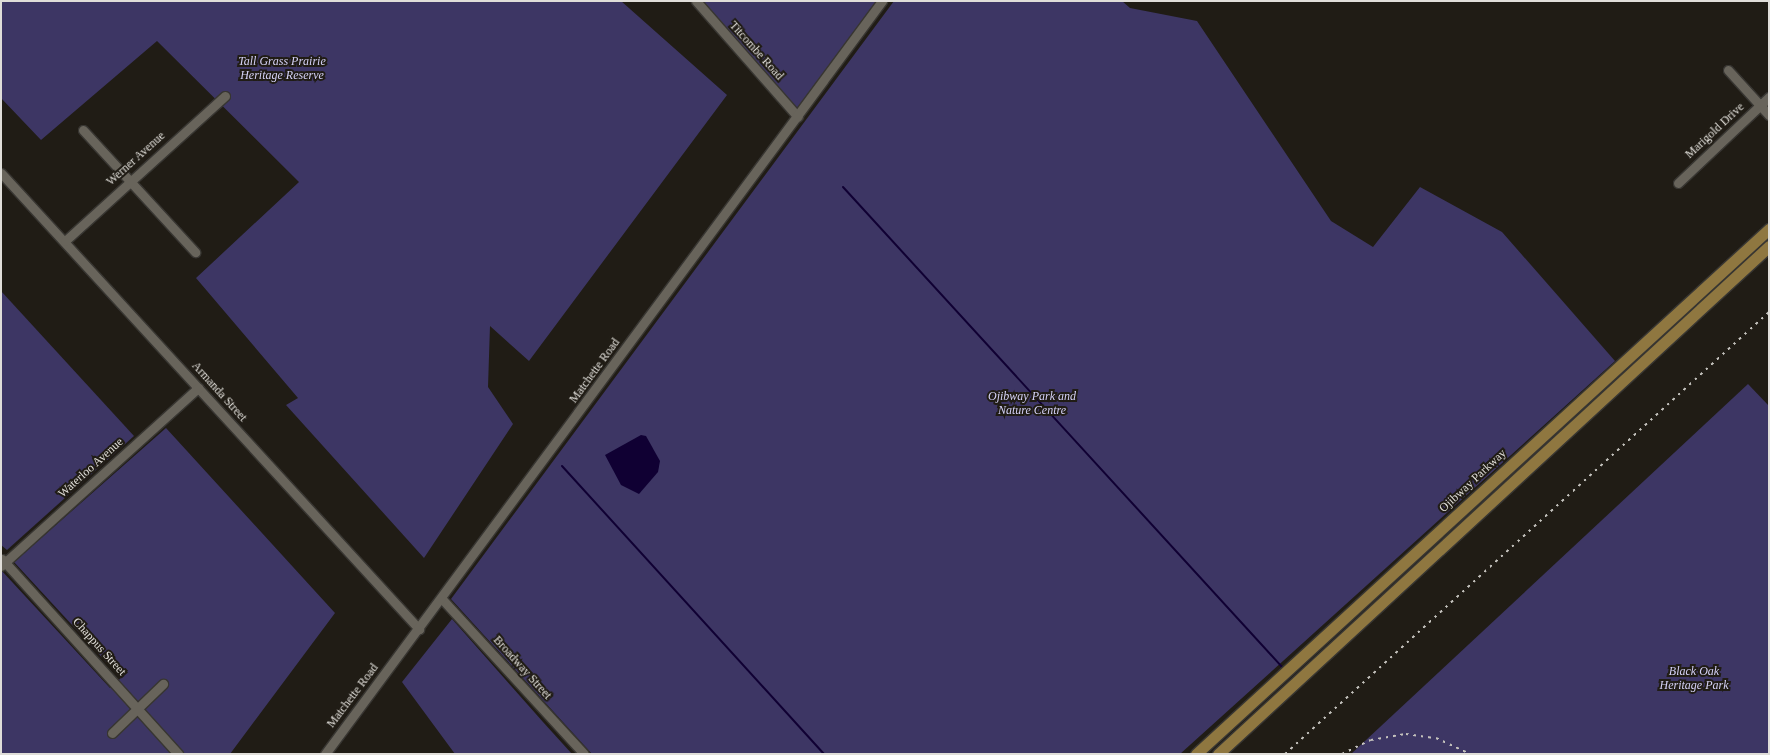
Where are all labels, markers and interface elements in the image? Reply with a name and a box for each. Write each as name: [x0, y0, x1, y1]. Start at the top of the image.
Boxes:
street label: Titcombe Road: [726, 19, 786, 83]
park label: Tall Grass Prairie Heritage Reserve: [238, 55, 326, 83]
street label: Marigold Drive: [1683, 100, 1747, 162]
street label: Werner Avenue: [104, 129, 168, 189]
street label: Matchette Road: [567, 336, 623, 406]
street label: Armanda Street: [188, 359, 250, 425]
park label: Ojibway Park and Nature Centre: [988, 390, 1076, 418]
street label: Waterloo Avenue: [55, 435, 127, 501]
street label: Ojibway Parkway: [1437, 446, 1509, 516]
street label: Chappus Street: [69, 615, 129, 679]
street label: Broadway Street: [490, 633, 554, 703]
street label: Matchette Road: [324, 661, 382, 731]
park label: Black Oak Heritage Park: [1660, 665, 1728, 693]

